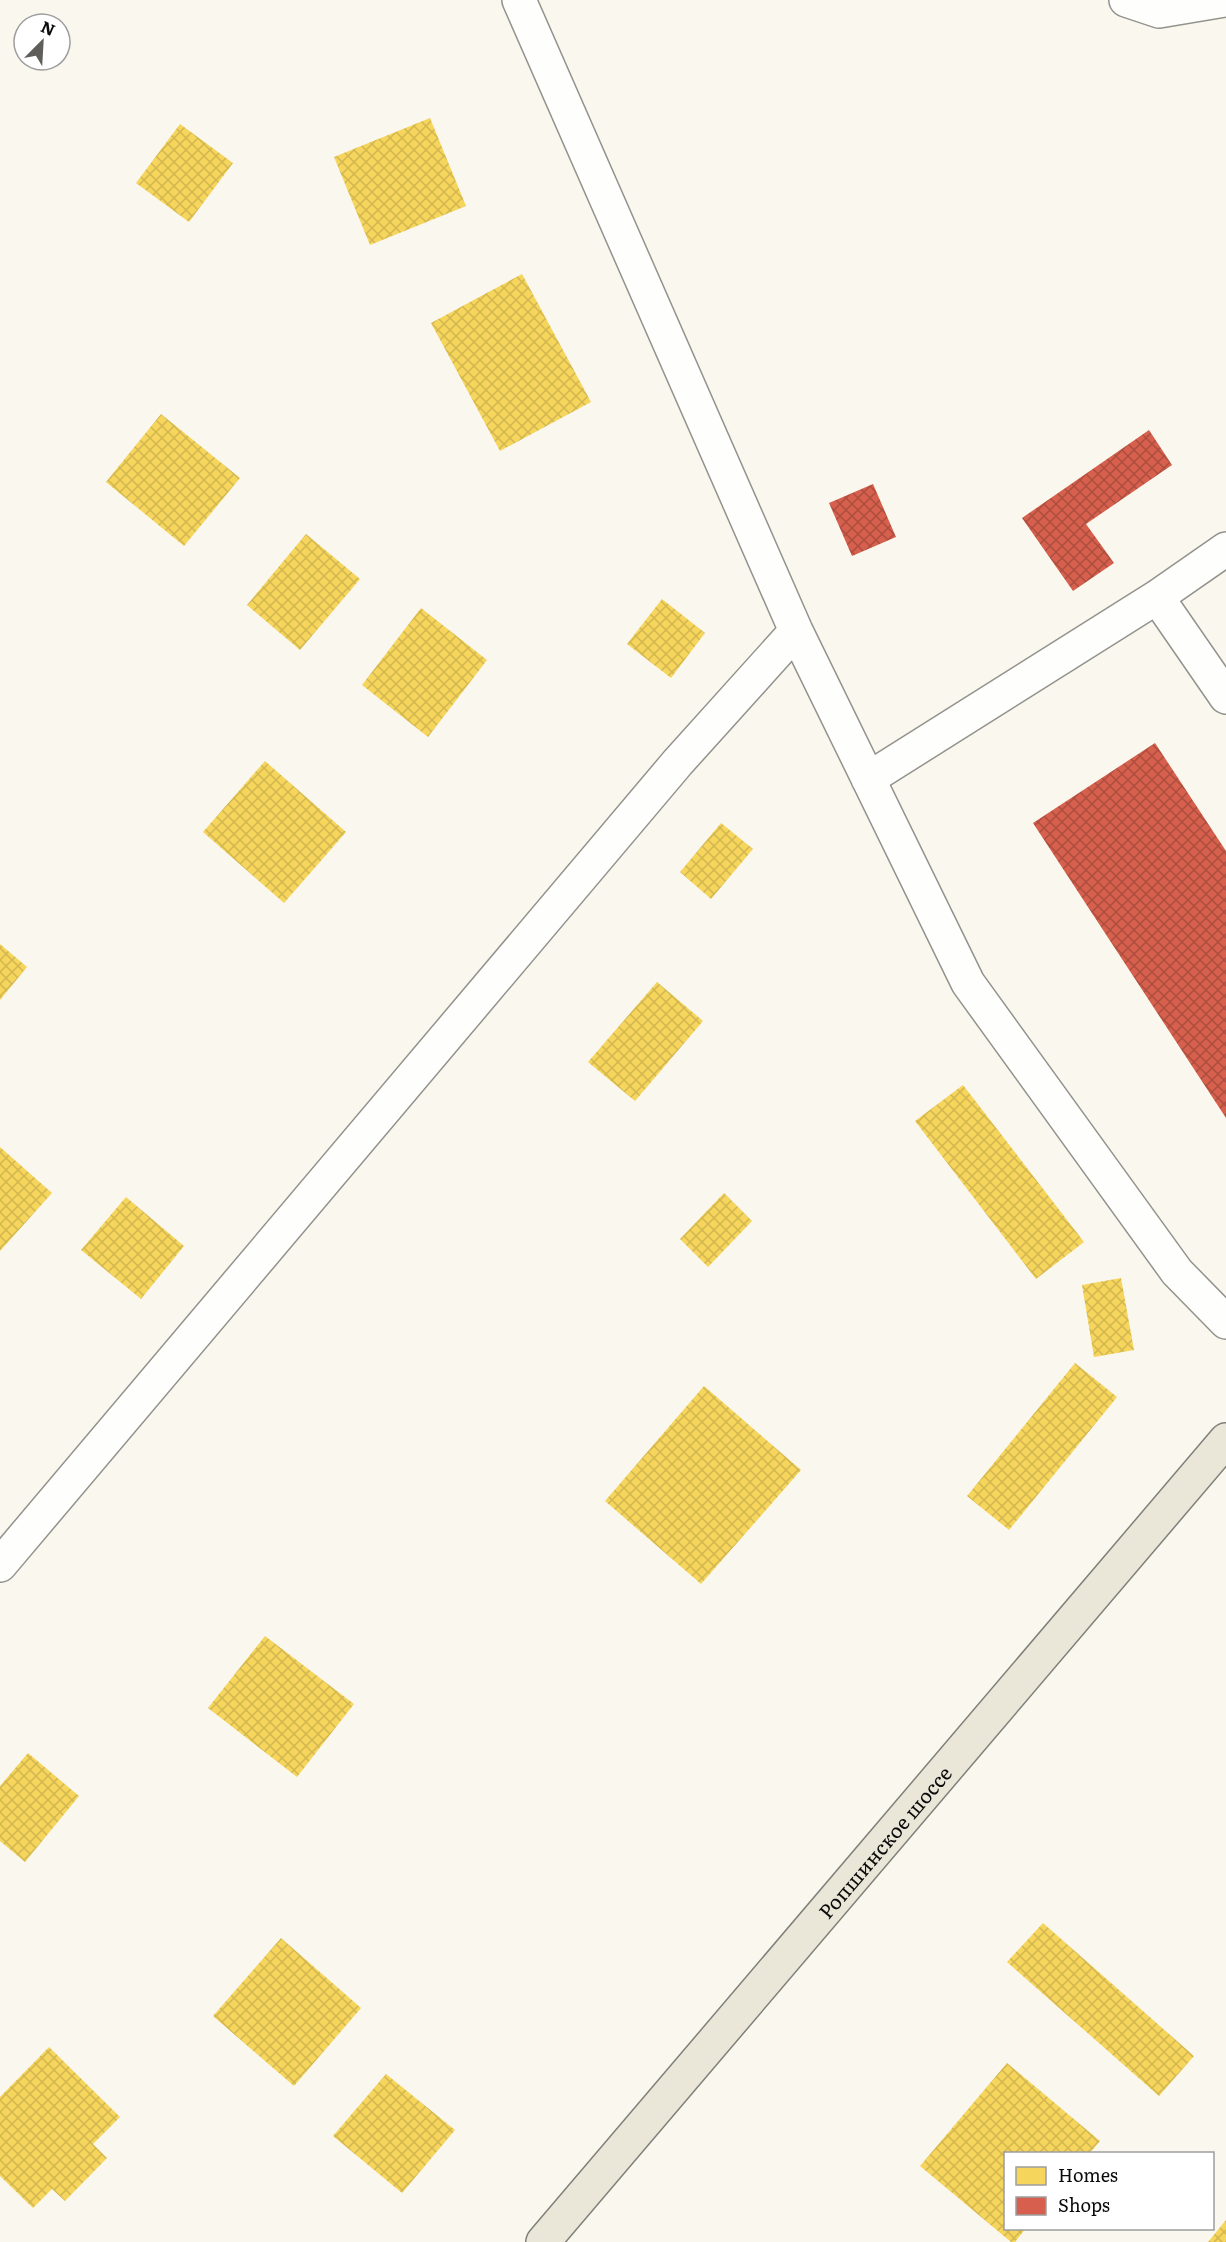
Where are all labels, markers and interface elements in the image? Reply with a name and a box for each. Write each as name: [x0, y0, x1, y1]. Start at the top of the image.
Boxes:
north arrow: [12, 12, 72, 72]
text: N: [37, 14, 60, 41]
street label: Ропшинское шоссе: [810, 1759, 958, 1924]
legend: [1004, 2152, 1214, 2230]
text: Homes: [1058, 2161, 1118, 2188]
text: Shops: [1058, 2191, 1110, 2218]

